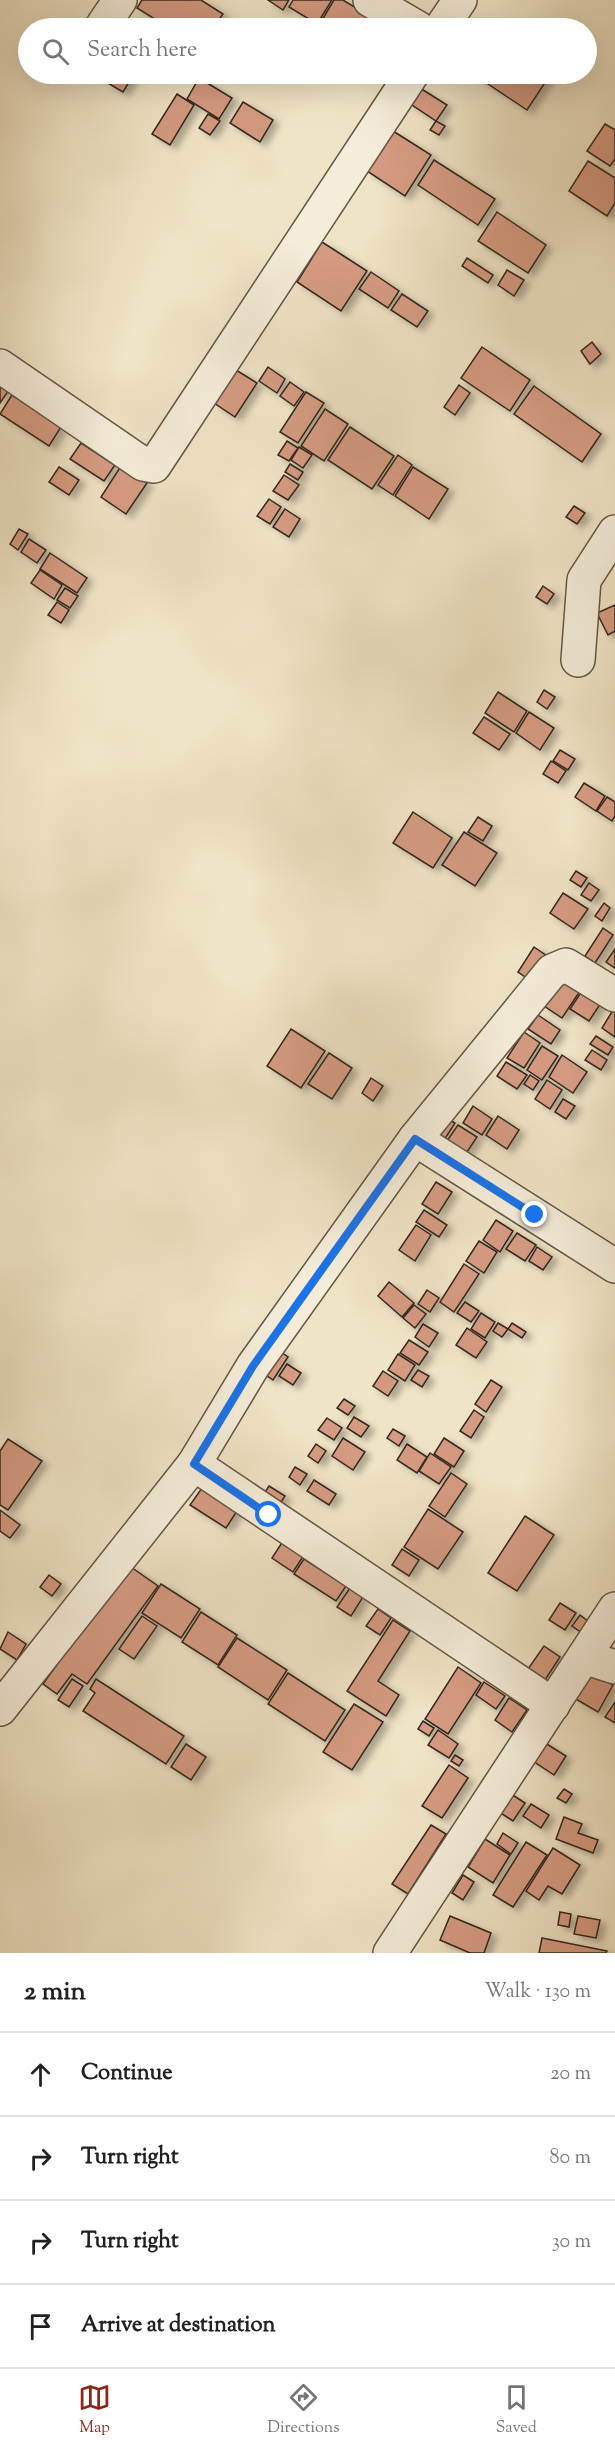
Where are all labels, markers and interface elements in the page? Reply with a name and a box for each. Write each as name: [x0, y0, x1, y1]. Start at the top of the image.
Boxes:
search box: [18, 18, 597, 84]
icon: search: [39, 35, 72, 68]
text: Search here: [87, 35, 197, 67]
route end: [521, 1201, 547, 1227]
route start: [255, 1501, 281, 1527]
text: 2 min: [24, 1974, 86, 2011]
text: Walk · 130 m: [484, 1978, 591, 2007]
icon: ahead: [24, 2058, 57, 2091]
text: Continue: [81, 2058, 172, 2090]
text: 20 m: [550, 2060, 591, 2089]
icon: right: [24, 2142, 57, 2175]
text: Turn right: [81, 2142, 178, 2174]
text: 80 m: [550, 2144, 591, 2173]
icon: right: [24, 2226, 57, 2259]
text: Turn right: [81, 2226, 178, 2258]
text: 30 m: [552, 2228, 591, 2257]
icon: arrive: [24, 2310, 57, 2343]
text: Arrive at destination: [81, 2310, 276, 2342]
tab: Map: [78, 2381, 111, 2440]
tab: Directions: [267, 2381, 340, 2440]
tab: Saved: [496, 2381, 537, 2440]

